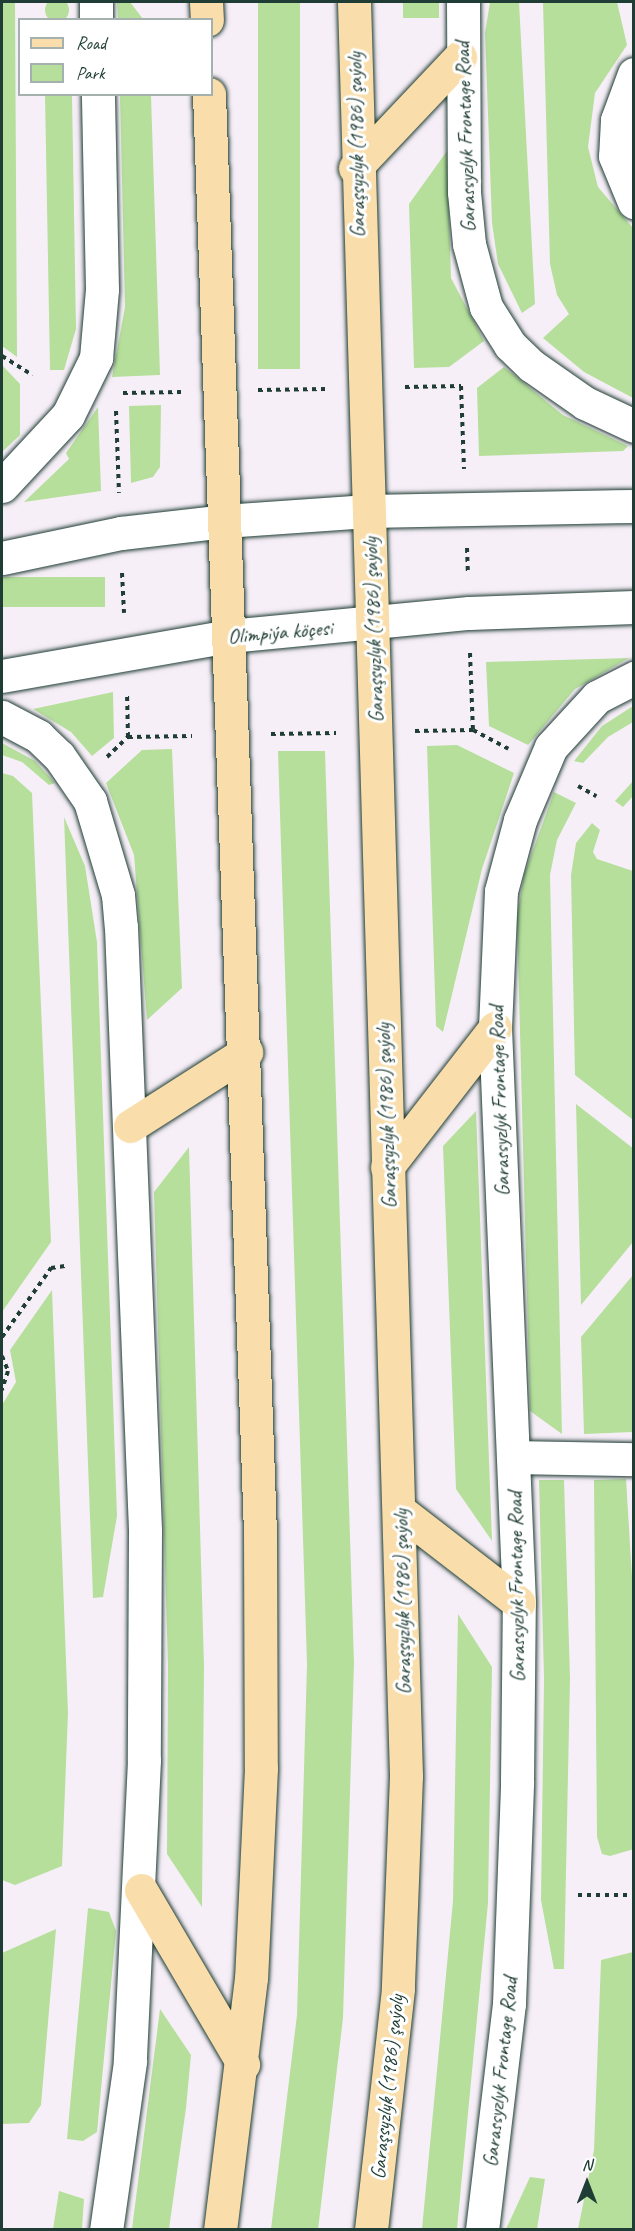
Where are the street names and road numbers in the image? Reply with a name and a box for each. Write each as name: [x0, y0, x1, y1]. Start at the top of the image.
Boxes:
street label: Garassyzlyk Frontage Road: [449, 41, 481, 233]
street label: Garaşsyzlyk (1986) şaýoly: [342, 52, 370, 238]
street label: Garaşsyzlyk (1986) şaýoly: [357, 537, 389, 723]
street label: Olimpiýa köçesi: [227, 615, 333, 649]
street label: Garassyzlyk Frontage Road: [483, 1005, 515, 1197]
street label: Garaşsyzlyk (1986) şaýoly: [370, 1023, 402, 1209]
street label: Garassyzlyk Frontage Road: [502, 1492, 530, 1682]
street label: Garaşsyzlyk (1986) şaýoly: [388, 1509, 416, 1695]
street label: Garassyzlyk Frontage Road: [478, 1976, 522, 2168]
street label: Garaşsyzlyk (1986) şaýoly: [365, 1994, 409, 2180]

